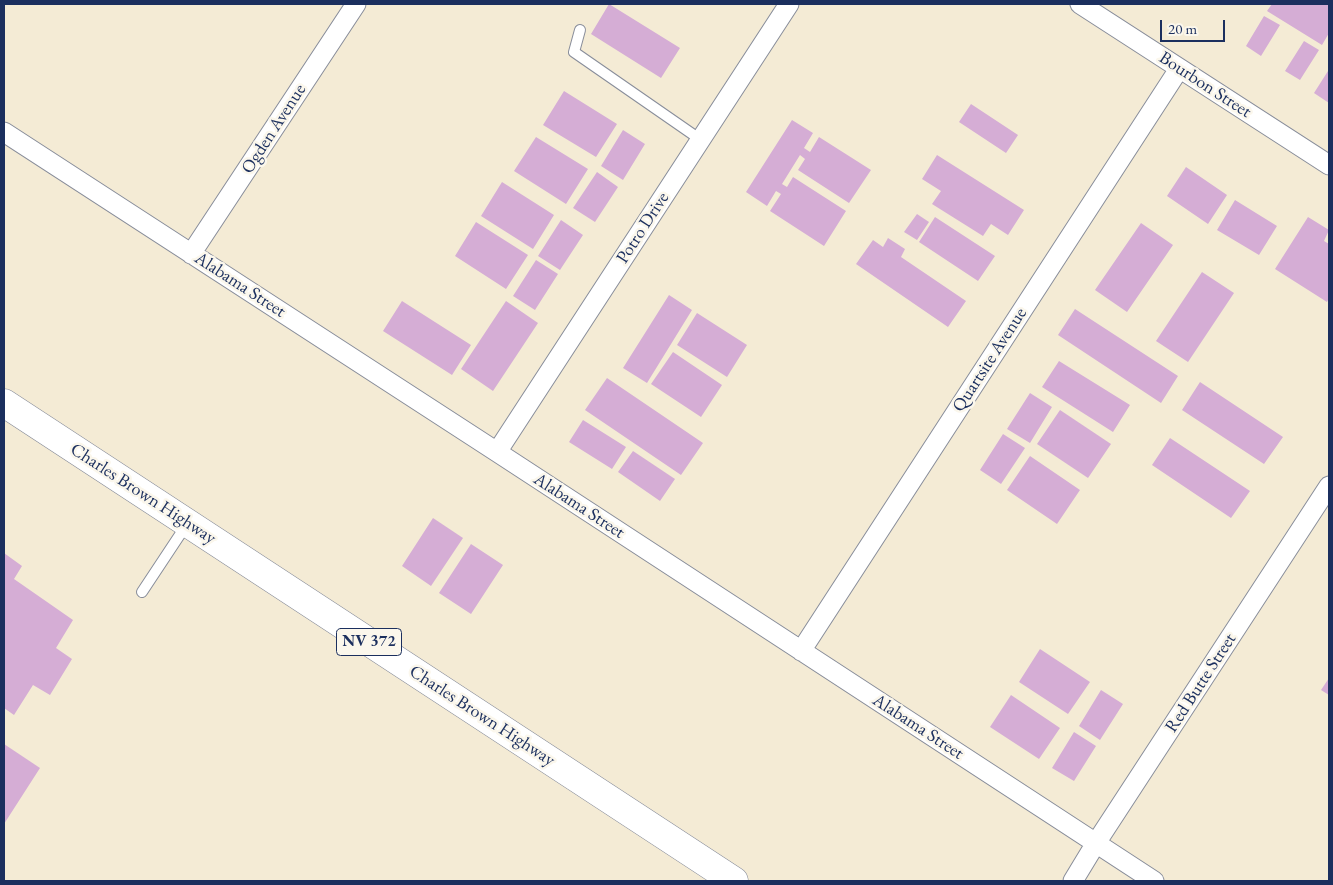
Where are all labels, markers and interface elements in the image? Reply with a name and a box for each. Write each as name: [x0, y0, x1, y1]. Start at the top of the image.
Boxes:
scale bar: [1163, 10, 1228, 42]
text: 20 m: [1168, 19, 1197, 38]
street label: Bourbon Street: [1155, 47, 1255, 123]
street label: Ogden Avenue: [237, 80, 311, 178]
street label: Potro Drive: [612, 188, 674, 268]
street label: Alabama Street: [190, 248, 290, 322]
street label: Quartsite Avenue: [948, 304, 1032, 416]
street label: Charles Brown Highway: [66, 439, 220, 549]
street label: Alabama Street: [529, 469, 629, 543]
road number: NV 372: [336, 628, 402, 656]
street label: Red Butte Street: [1161, 629, 1241, 737]
street label: Charles Brown Highway: [405, 661, 559, 771]
street label: Alabama Street: [868, 690, 968, 764]

